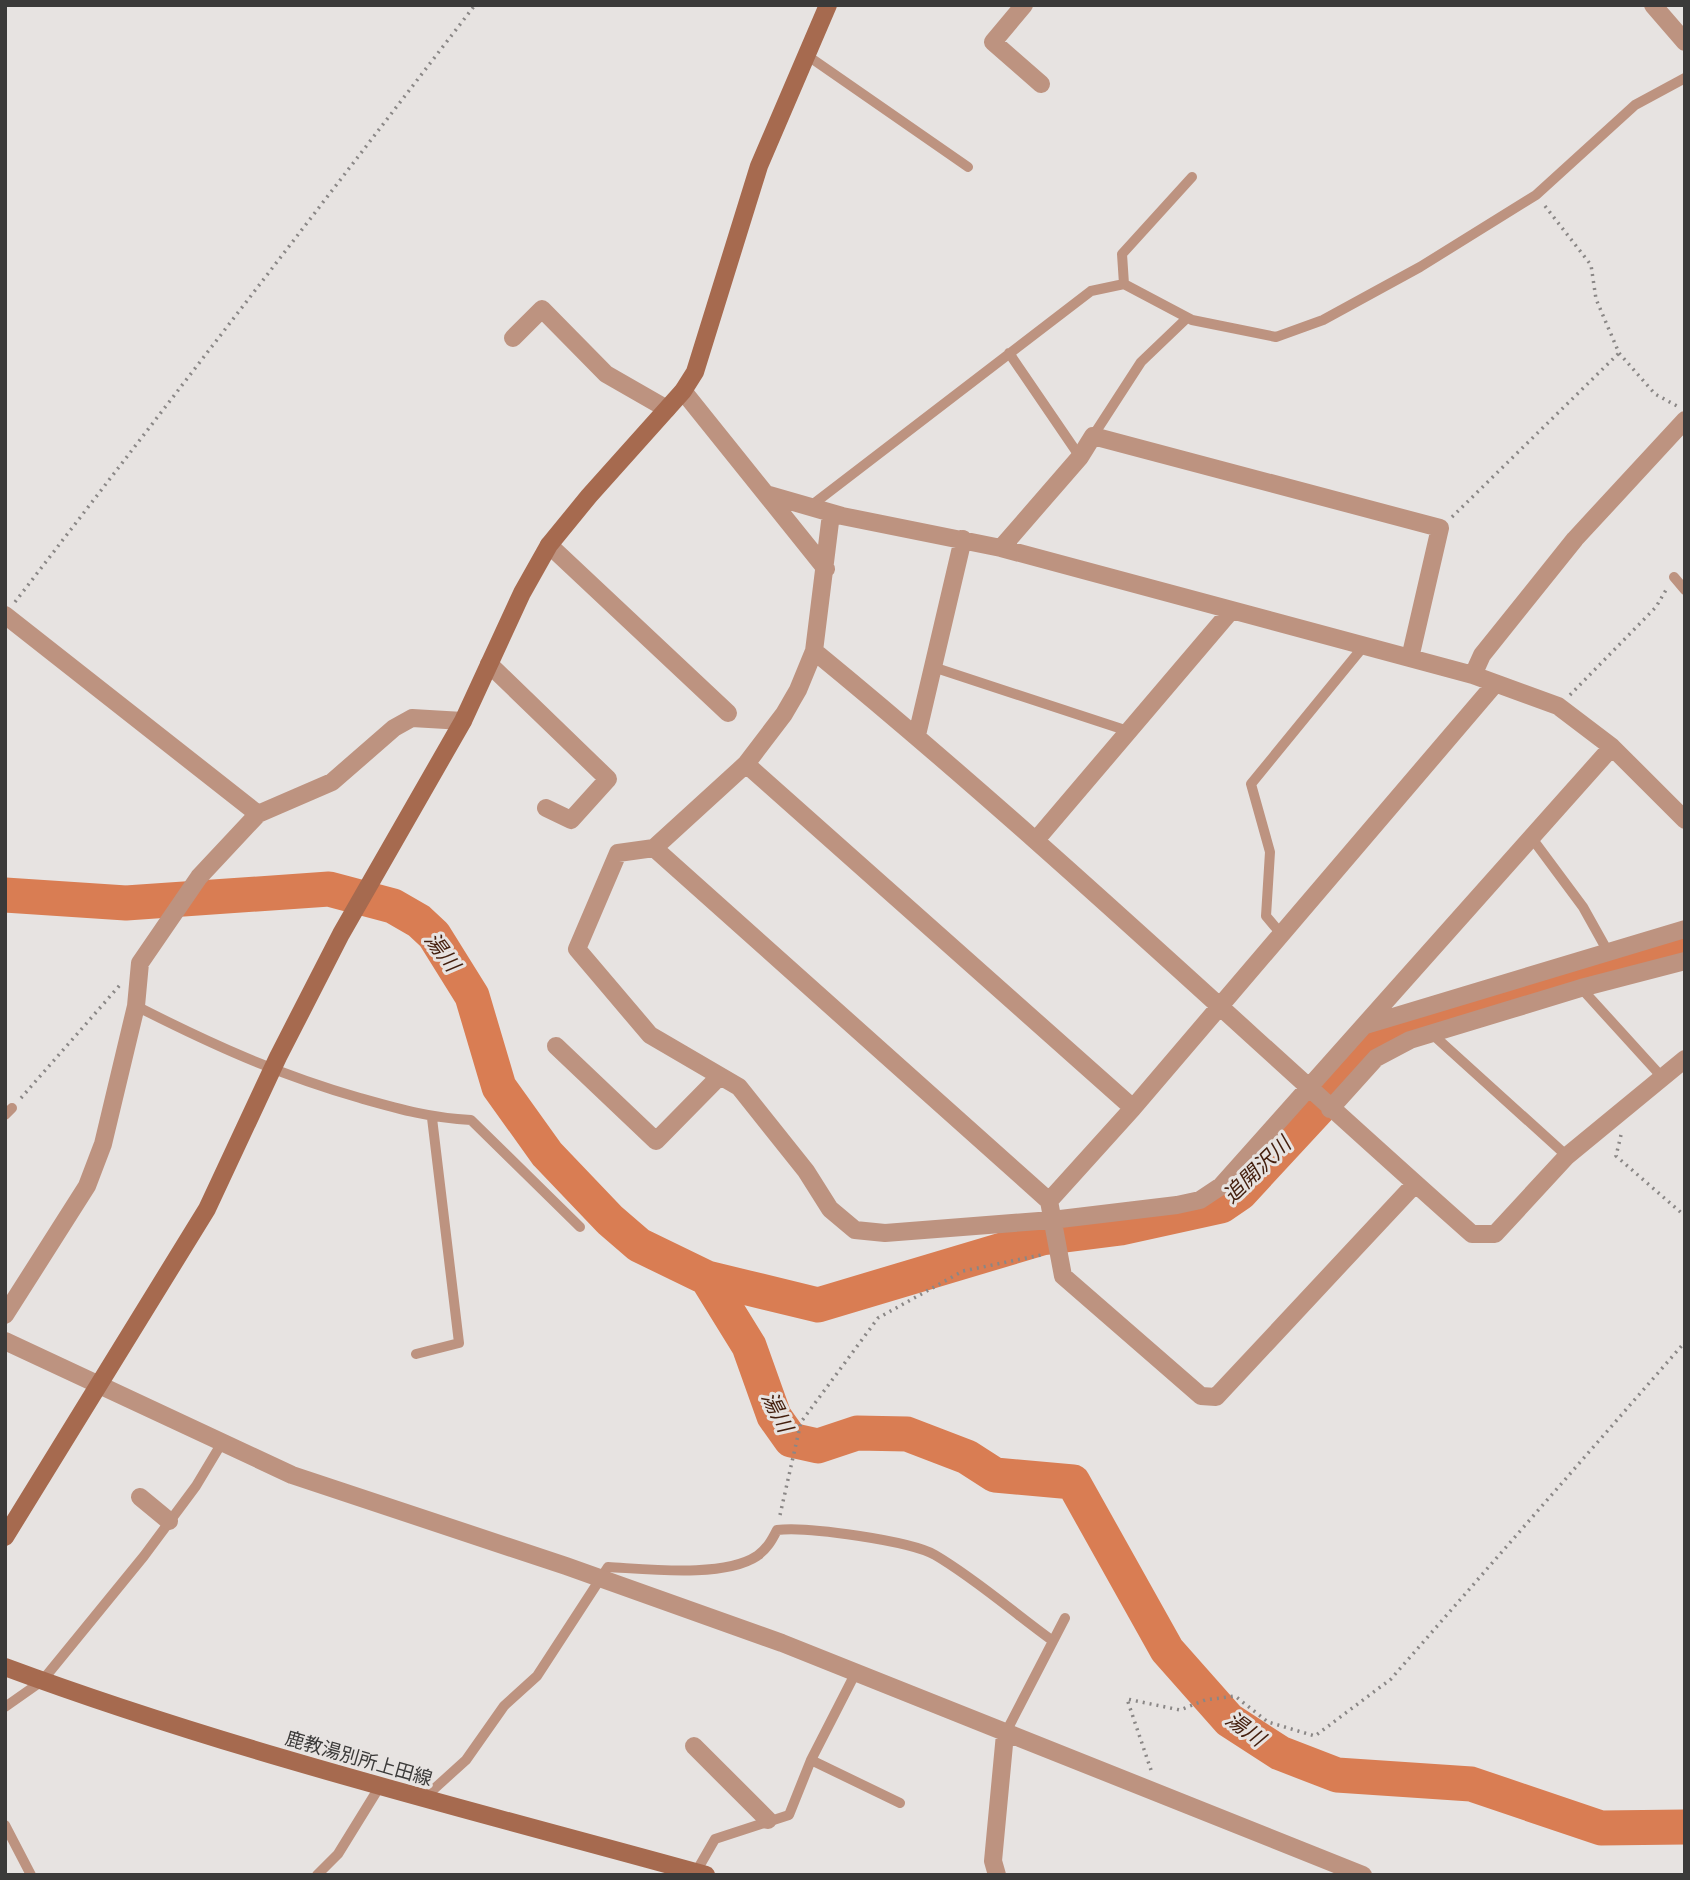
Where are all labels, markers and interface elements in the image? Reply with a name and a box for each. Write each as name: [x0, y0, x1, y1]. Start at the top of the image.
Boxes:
water label: 湯川: [419, 927, 466, 978]
water label: 追開沢川: [1218, 1130, 1298, 1209]
water label: 湯川: [756, 1387, 799, 1438]
water label: 湯川: [1220, 1706, 1271, 1753]
street label: 鹿教湯別所上田線: [282, 1726, 435, 1791]

